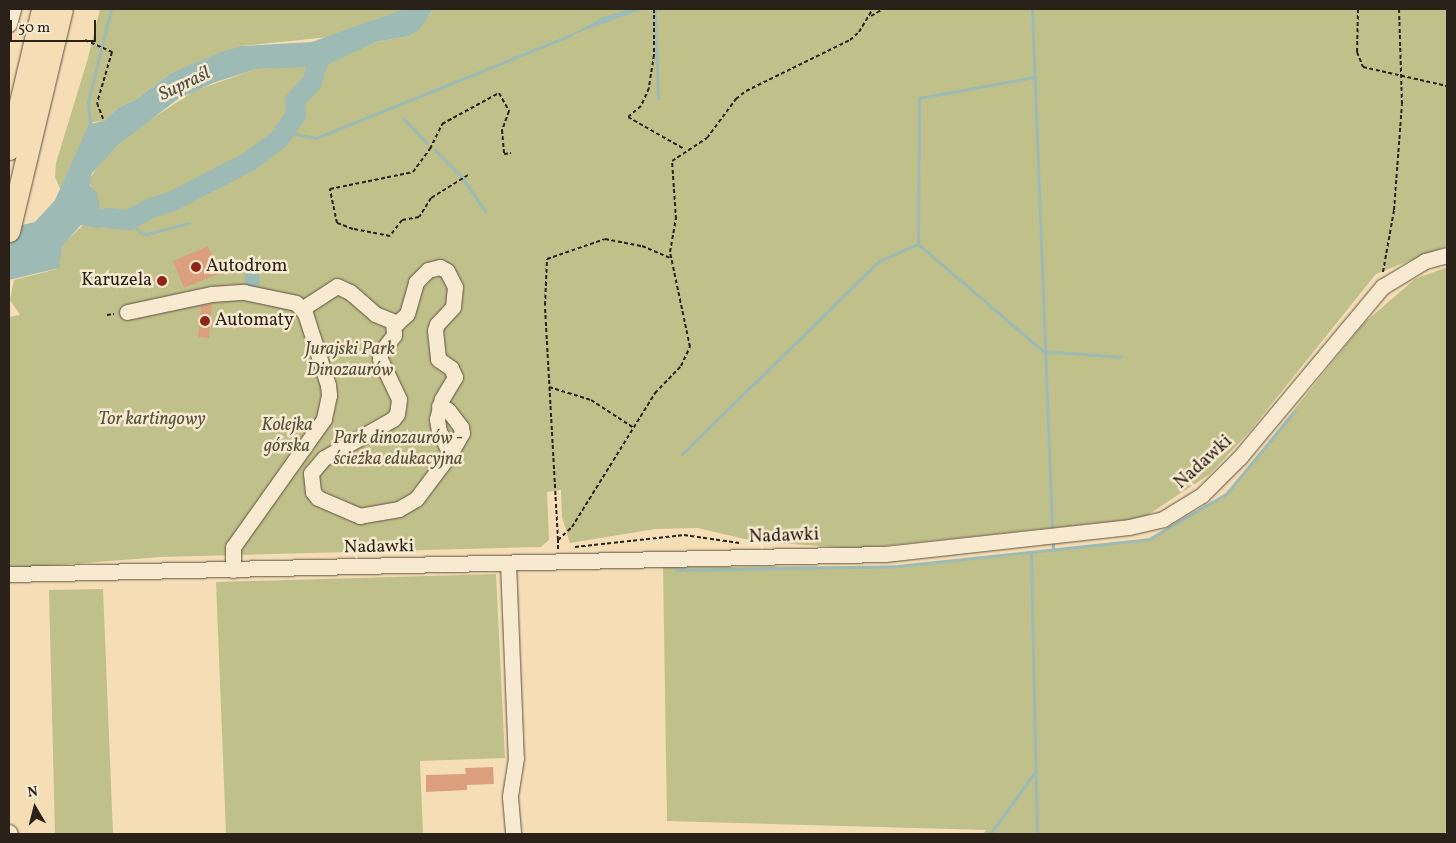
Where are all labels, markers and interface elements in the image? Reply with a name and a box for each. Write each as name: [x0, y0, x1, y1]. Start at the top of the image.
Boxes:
scale bar: [12, 10, 99, 42]
text: 50 m: [18, 18, 50, 39]
water label: Supraśl: [155, 63, 215, 107]
place label: Autodrom: [206, 256, 287, 278]
marker: Autodrom: [190, 261, 202, 273]
place label: Karuzela: [81, 270, 152, 292]
marker: Karuzela: [156, 275, 168, 287]
place label: Automaty: [215, 310, 294, 332]
marker: Automaty: [199, 315, 211, 327]
park label: Jurajski Park Dinozaurów: [305, 340, 395, 382]
park label: Tor kartingowy: [98, 409, 206, 431]
park label: Kolejka górska: [261, 416, 313, 458]
park label: Park dinozaurów - ścieżka edukacyjna: [333, 429, 463, 472]
street label: Nadawki: [1171, 432, 1237, 494]
street label: Nadawki: [749, 525, 819, 549]
street label: Nadawki: [344, 537, 414, 559]
north arrow: [10, 783, 60, 833]
text: N: [26, 783, 39, 803]

